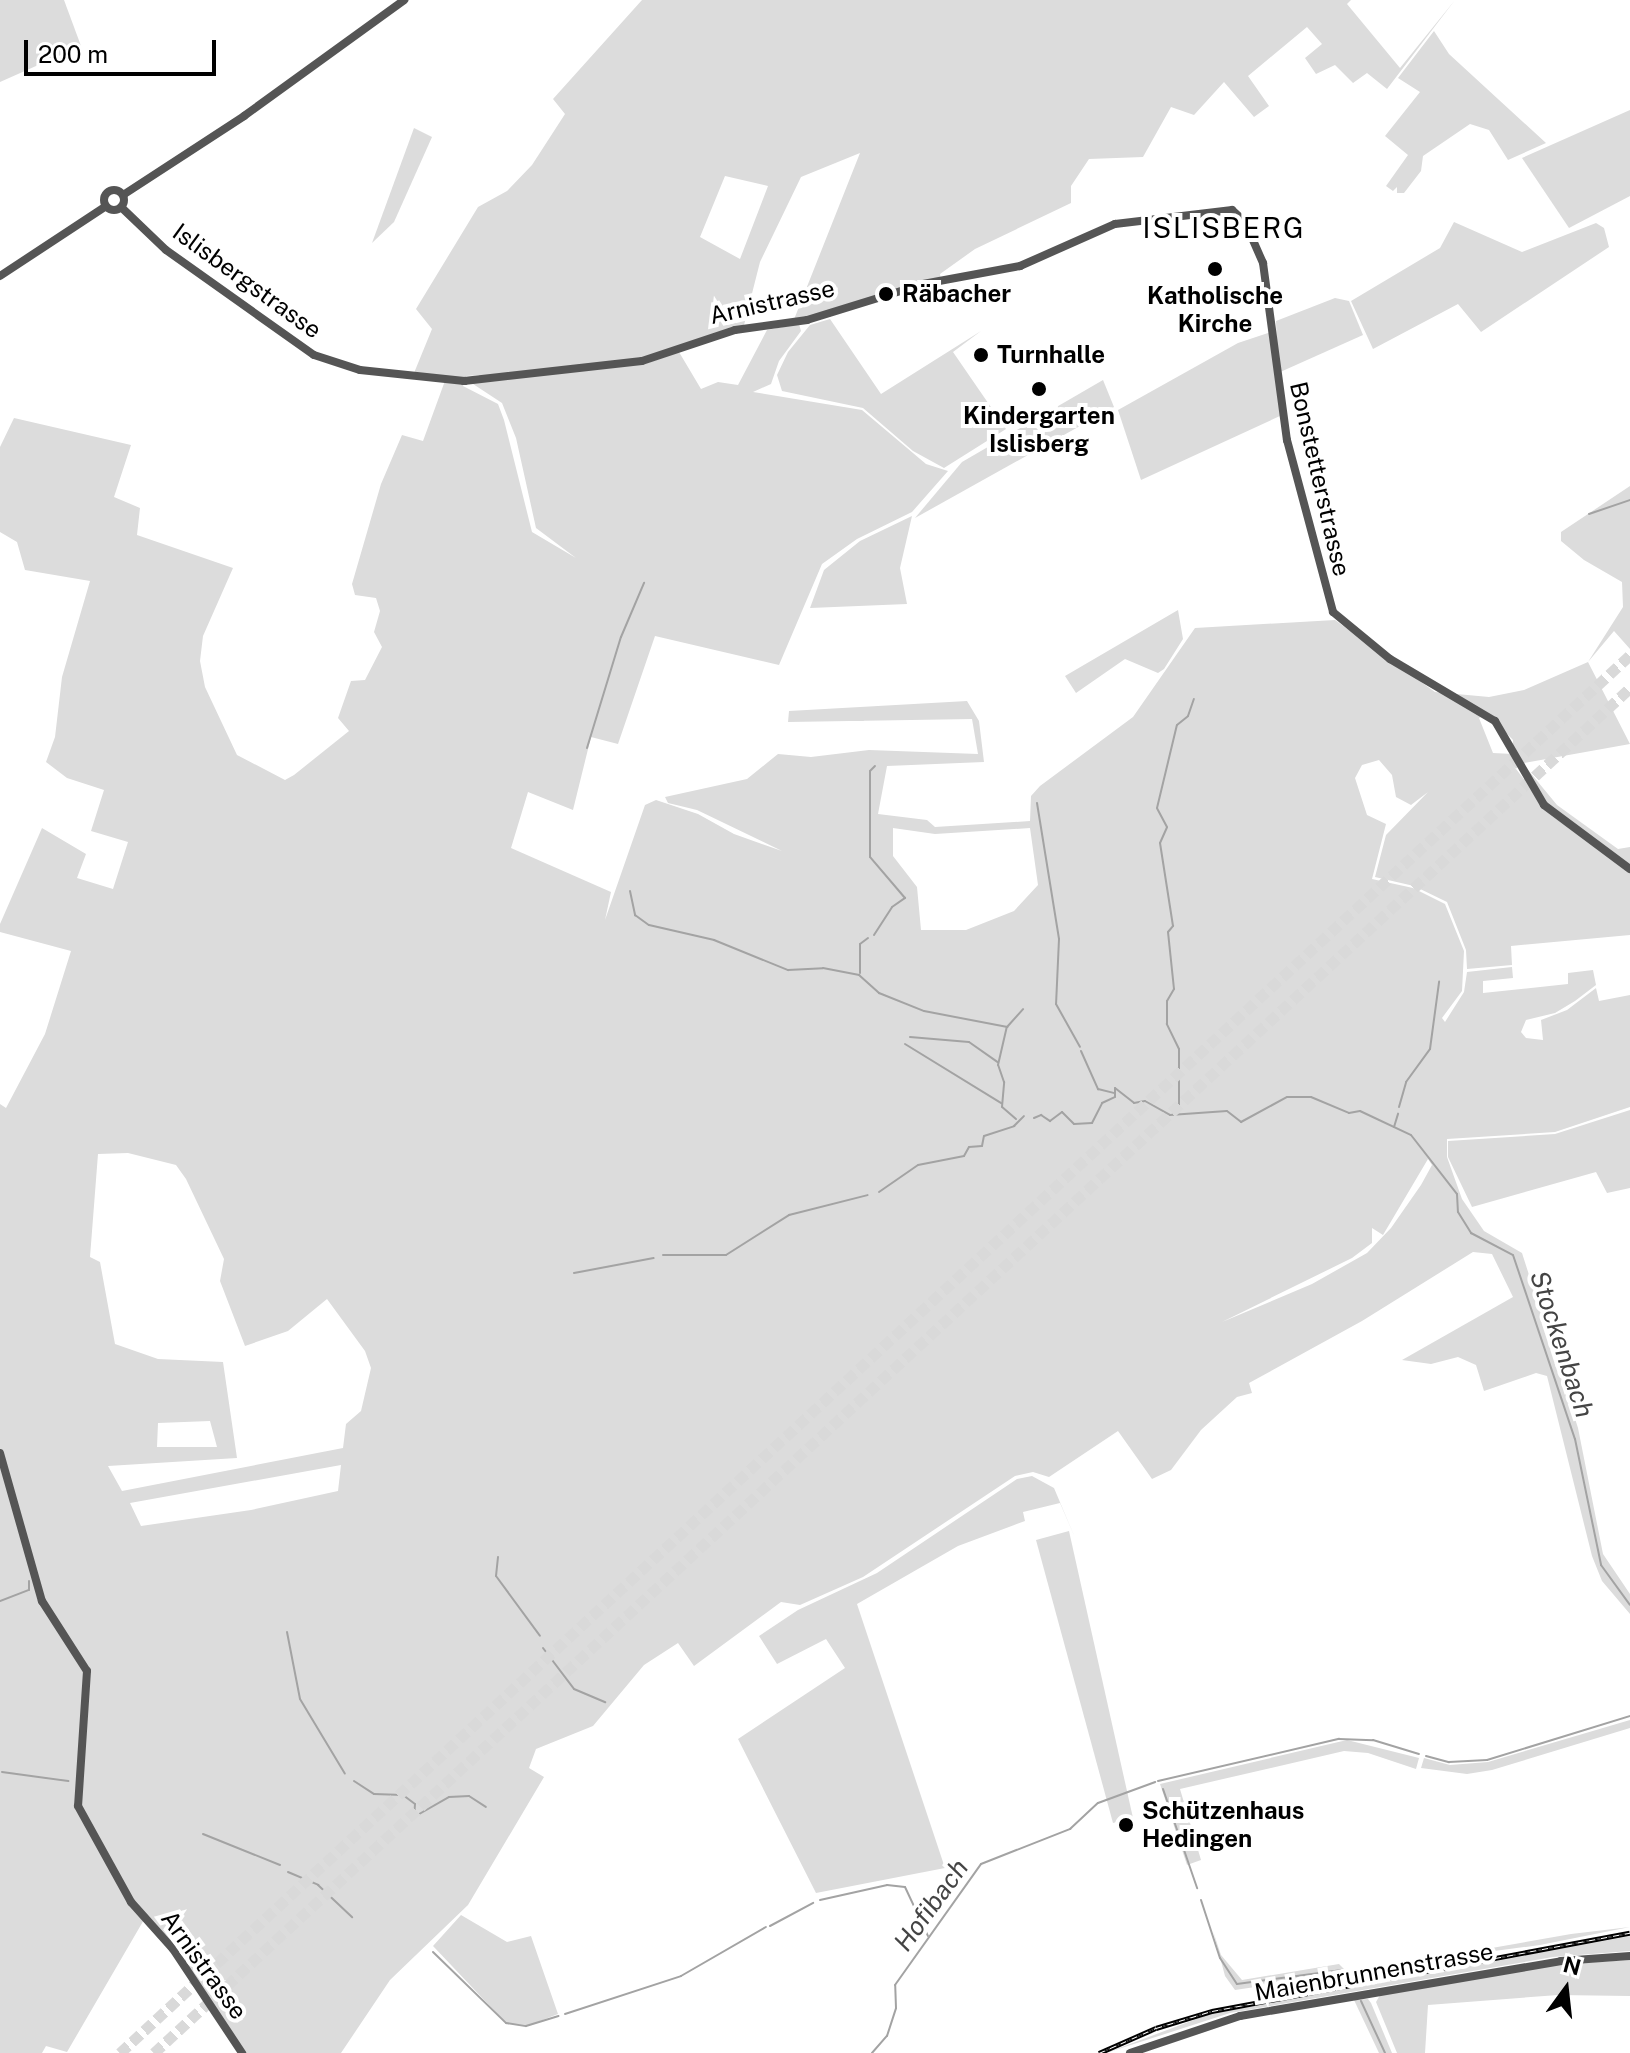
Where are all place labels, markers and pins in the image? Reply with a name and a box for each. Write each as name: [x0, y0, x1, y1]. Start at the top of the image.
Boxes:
marker: Katholische Kirche: [1206, 260, 1224, 278]
place label: Räbacher: [902, 280, 1011, 308]
place label: Katholische Kirche: [1147, 282, 1283, 338]
marker: Räbacher: [877, 285, 895, 303]
place label: Turnhalle: [997, 341, 1105, 369]
marker: Turnhalle: [972, 346, 990, 364]
marker: Kindergarten Islisberg: [1030, 380, 1048, 398]
place label: Kindergarten Islisberg: [963, 402, 1115, 458]
place label: Schützenhaus Hedingen: [1142, 1797, 1304, 1853]
marker: Schützenhaus Hedingen: [1117, 1816, 1135, 1834]

